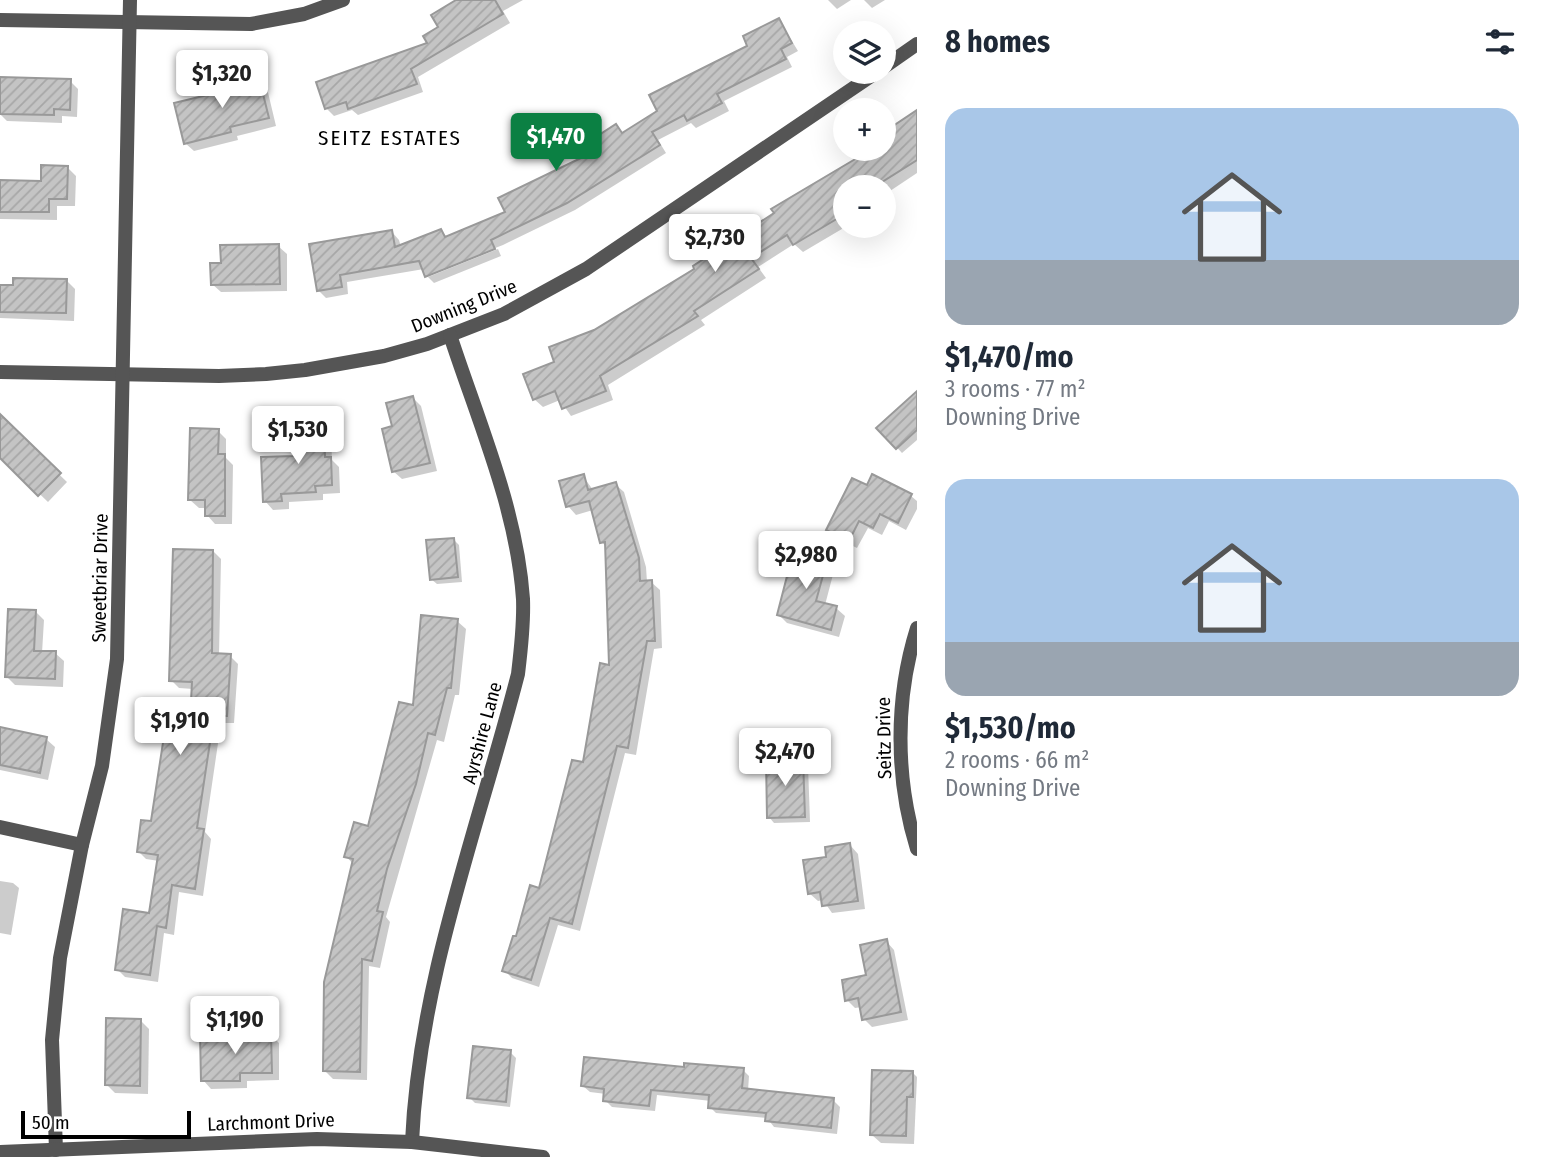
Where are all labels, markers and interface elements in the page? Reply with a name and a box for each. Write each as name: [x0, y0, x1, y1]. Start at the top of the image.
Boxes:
map controls: [833, 21, 896, 238]
button: layers: [833, 21, 896, 84]
icon: filters: [1481, 23, 1519, 61]
text: 8 homes: [945, 24, 1050, 60]
pin: $1,320: [165, 50, 279, 110]
text: $1,320: [192, 59, 252, 87]
button: +: [833, 98, 896, 161]
pin: $1,470: [499, 114, 613, 173]
text: $1,470: [527, 122, 585, 150]
district label: SEITZ ESTATES: [318, 125, 462, 151]
icon: home: [1169, 154, 1295, 280]
button: −: [833, 175, 896, 238]
pin: $2,730: [658, 215, 772, 274]
text: $2,730: [685, 223, 745, 251]
street label: Downing Drive: [408, 274, 520, 338]
text: $1,470/mo: [945, 339, 1073, 375]
text: 3 rooms · 77 m²: [945, 375, 1086, 403]
text: Downing Drive: [945, 403, 1080, 431]
pin: $1,530: [241, 406, 355, 466]
text: $1,530: [268, 415, 328, 443]
street label: Sweetbriar Drive: [87, 513, 113, 643]
icon: home: [1169, 525, 1295, 651]
pin: $2,980: [749, 532, 863, 591]
text: $2,980: [774, 540, 838, 568]
street label: Ayrshire Lane: [457, 679, 507, 787]
street label: Seitz Drive: [872, 697, 896, 779]
pin: $1,910: [123, 698, 237, 757]
text: $1,910: [151, 706, 209, 734]
text: $1,530/mo: [945, 710, 1076, 746]
pin: $2,470: [728, 728, 842, 788]
text: $2,470: [755, 737, 815, 765]
text: 2 rooms · 66 m²: [945, 746, 1089, 774]
text: Downing Drive: [945, 774, 1080, 802]
pin: $1,190: [178, 996, 292, 1056]
text: $1,190: [206, 1005, 264, 1033]
scale bar: [21, 1108, 191, 1140]
street label: Larchmont Drive: [207, 1108, 335, 1136]
text: 50 m: [32, 1111, 70, 1134]

